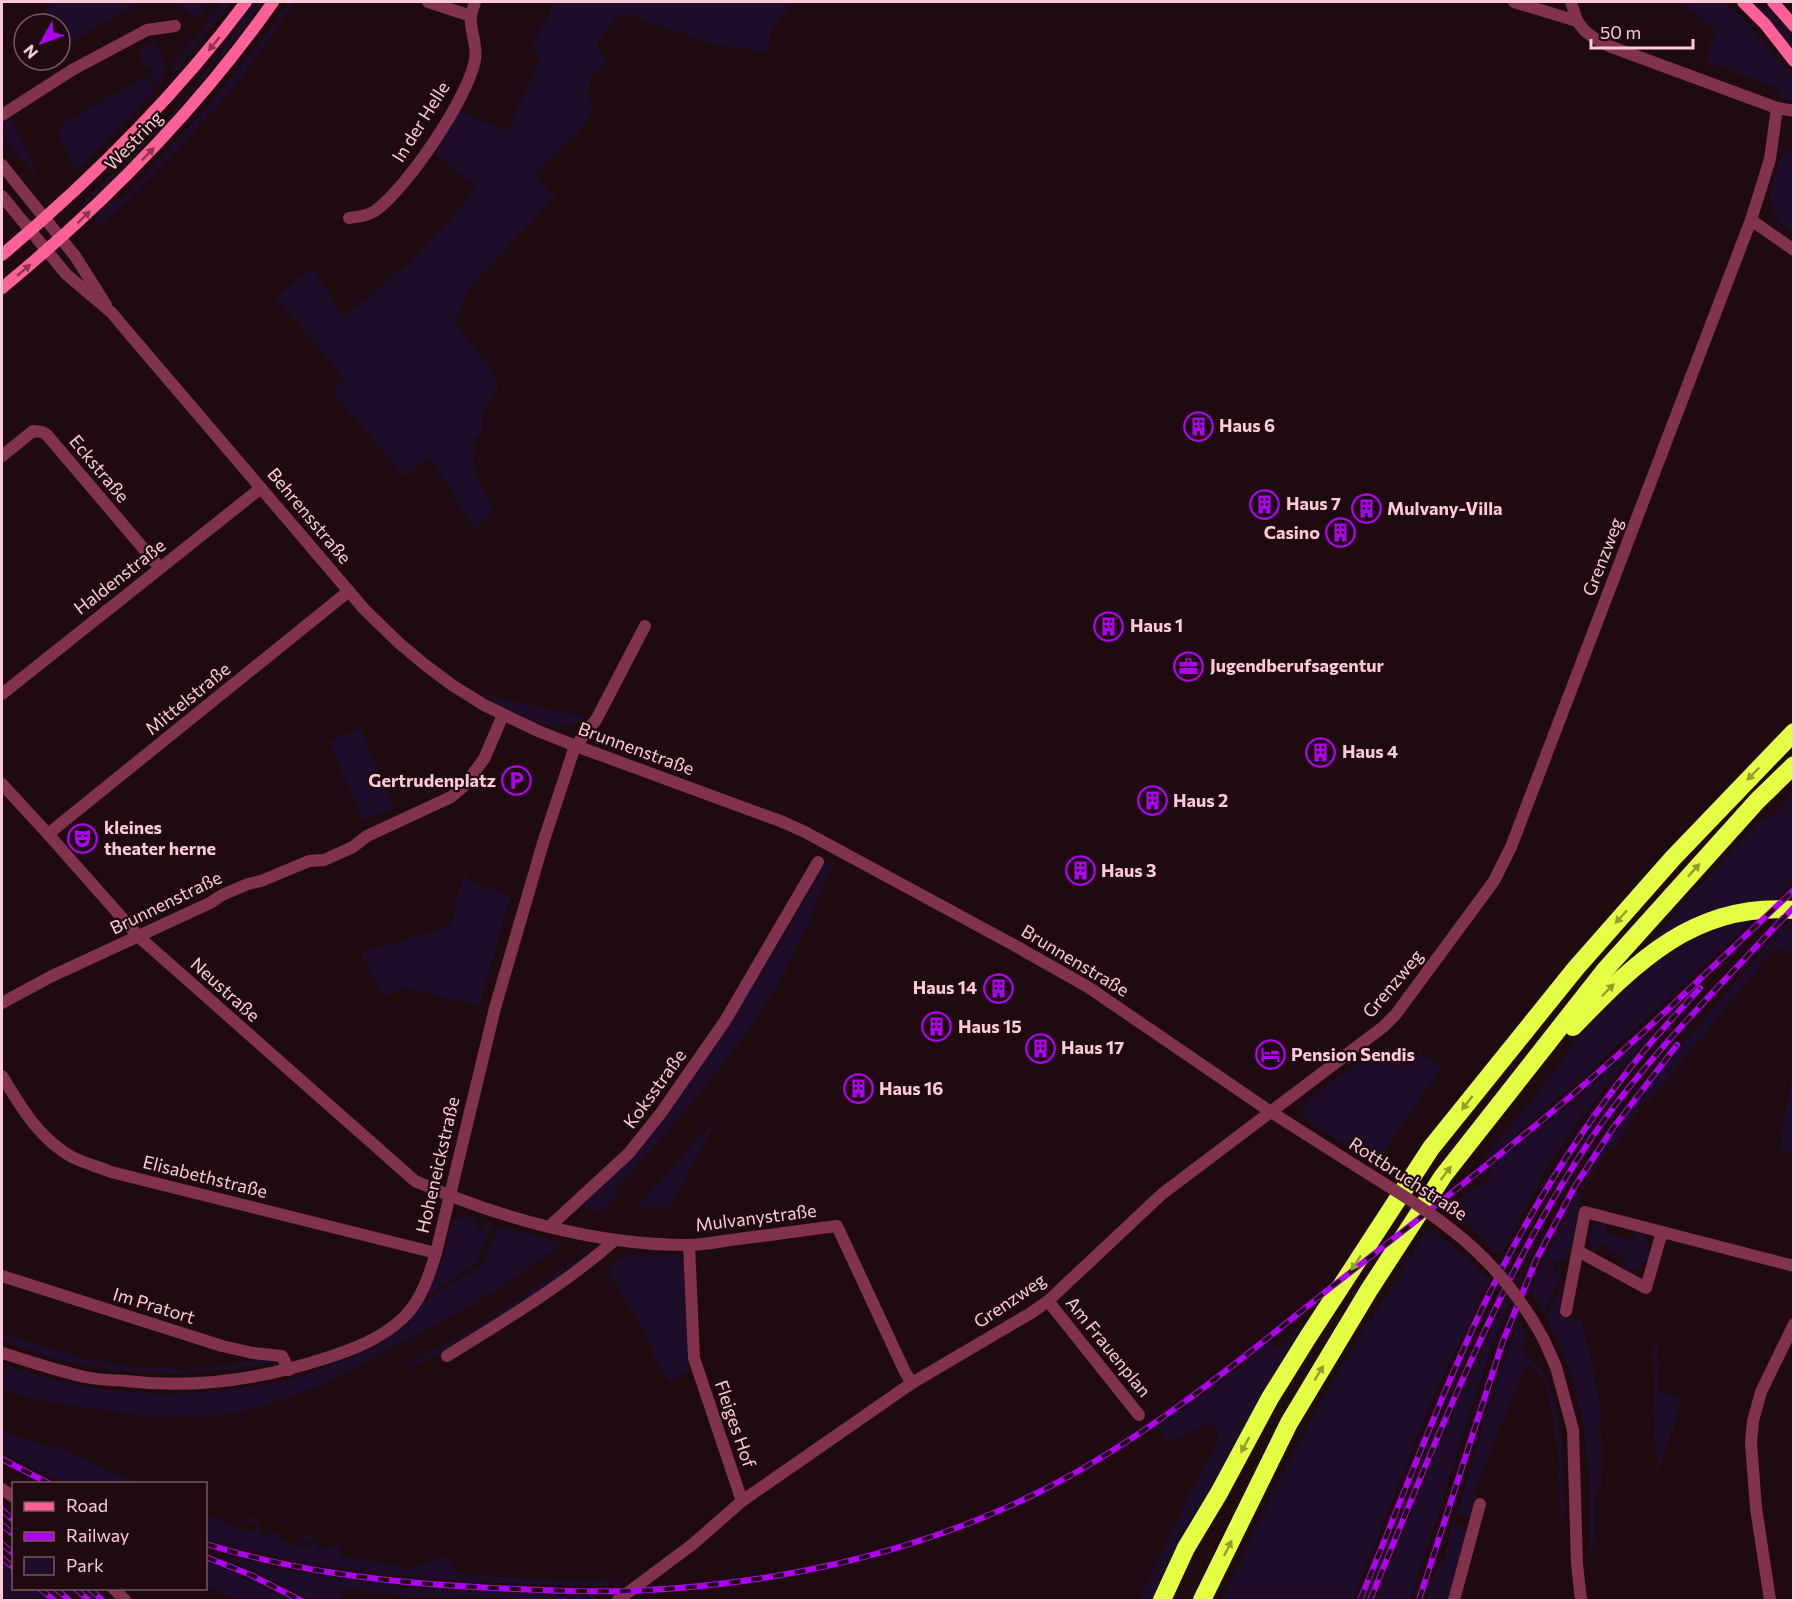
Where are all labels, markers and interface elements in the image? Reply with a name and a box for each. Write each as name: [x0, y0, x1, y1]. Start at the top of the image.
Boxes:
north arrow: [12, 12, 72, 72]
scale bar: [1591, 12, 1693, 50]
text: 50 m: [1600, 21, 1641, 43]
one-way arrow: [207, 36, 220, 52]
text: N: [19, 41, 41, 63]
street label: In der Helle: [387, 77, 454, 166]
street label: Westring: [100, 106, 167, 175]
one-way arrow: [141, 147, 155, 162]
one-way arrow: [76, 210, 91, 224]
one-way arrow: [16, 263, 32, 276]
building icon: Haus 6: [1182, 410, 1214, 442]
place label: Haus 6: [1219, 414, 1275, 436]
street label: Eckstraße: [65, 430, 134, 507]
street label: Behrensstraße: [263, 463, 356, 568]
building icon: Haus 7: [1249, 488, 1281, 520]
place label: Haus 7: [1286, 492, 1341, 514]
building icon: Mulvany-Villa: [1350, 493, 1382, 525]
place label: Mulvany-Villa: [1387, 497, 1503, 519]
street label: Grenzweg: [1577, 514, 1627, 599]
building icon: Casino: [1325, 517, 1357, 549]
place label: Casino: [1264, 521, 1320, 543]
street label: Haldenstraße: [69, 534, 170, 619]
building icon: Haus 1: [1093, 610, 1125, 642]
place label: Haus 1: [1130, 614, 1183, 636]
office icon: Jugendberufsagentur: [1173, 650, 1205, 682]
place label: Jugendberufsagentur: [1210, 654, 1385, 676]
street label: Mittelstraße: [140, 657, 234, 739]
street label: Brunnenstraße: [575, 717, 697, 779]
building icon: Haus 4: [1305, 736, 1337, 768]
place label: Haus 4: [1342, 740, 1398, 762]
parking icon: Gertrudenplatz: [501, 765, 533, 797]
one-way arrow: [1746, 767, 1760, 782]
place label: Gertrudenplatz: [368, 769, 496, 791]
building icon: Haus 2: [1136, 785, 1168, 817]
place label: Haus 2: [1173, 789, 1228, 811]
place label: kleines theater herne: [104, 816, 216, 859]
theatre icon: kleines theater herne: [67, 822, 99, 854]
building icon: Haus 3: [1064, 855, 1096, 887]
place label: Haus 3: [1101, 859, 1157, 881]
one-way arrow: [1687, 863, 1700, 878]
street label: Brunnenstraße: [106, 866, 225, 939]
one-way arrow: [1614, 910, 1628, 925]
street label: Brunnenstraße: [1018, 919, 1133, 1001]
street label: Grenzweg: [1357, 945, 1427, 1022]
street label: Neustraße: [187, 952, 265, 1026]
building icon: Haus 14: [982, 972, 1014, 1004]
place label: Haus 14: [913, 976, 977, 998]
one-way arrow: [1601, 984, 1615, 998]
building icon: Haus 15: [921, 1011, 953, 1043]
place label: Haus 15: [958, 1015, 1022, 1037]
building icon: Haus 17: [1024, 1032, 1056, 1064]
place label: Haus 17: [1061, 1036, 1124, 1058]
hotel icon: Pension Sendis: [1254, 1039, 1286, 1071]
place label: Pension Sendis: [1291, 1043, 1415, 1065]
street label: Koksstraße: [618, 1045, 690, 1132]
building icon: Haus 16: [842, 1073, 874, 1105]
place label: Haus 16: [879, 1077, 943, 1099]
street label: Hoheneickstraße: [411, 1094, 463, 1235]
one-way arrow: [1461, 1095, 1474, 1111]
street label: Rottbruchstraße: [1345, 1132, 1472, 1225]
street label: Elisabethstraße: [141, 1150, 270, 1202]
one-way arrow: [1440, 1165, 1452, 1181]
street label: Mulvanystraße: [694, 1199, 818, 1235]
one-way arrow: [1351, 1255, 1362, 1271]
street label: Grenzweg: [969, 1268, 1050, 1332]
street label: Im Pratort: [111, 1282, 198, 1328]
street label: Am Frauenplan: [1062, 1292, 1156, 1401]
one-way arrow: [1314, 1365, 1325, 1381]
street label: Fleiges Hof: [711, 1377, 761, 1471]
one-way arrow: [1240, 1437, 1250, 1454]
legend: [12, 1482, 207, 1590]
text: Road: [66, 1494, 108, 1516]
text: Railway: [66, 1524, 129, 1546]
one-way arrow: [1222, 1539, 1232, 1557]
text: Park: [66, 1554, 104, 1576]

